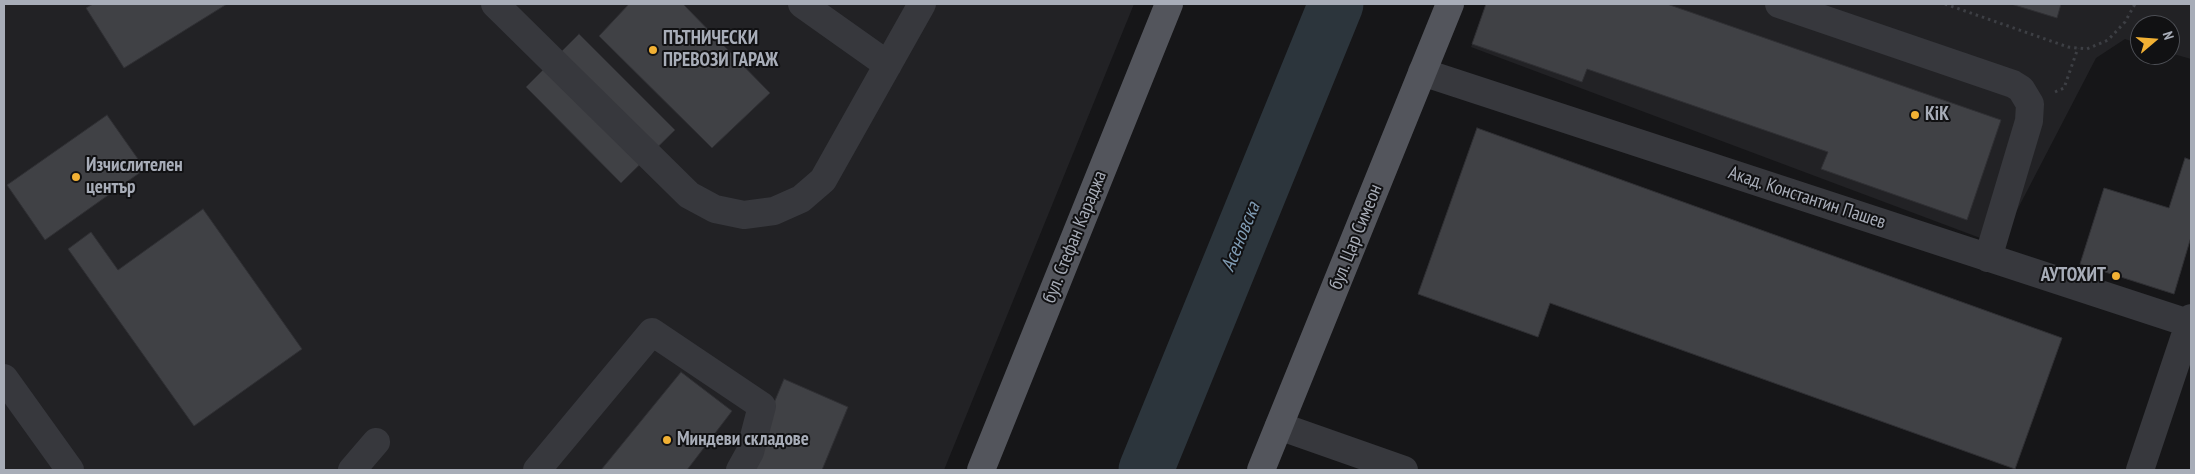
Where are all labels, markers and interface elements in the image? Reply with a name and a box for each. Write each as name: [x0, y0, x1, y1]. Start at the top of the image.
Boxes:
north arrow: [2130, 15, 2180, 65]
place label: ПЪТНИЧЕСКИ ПРЕВОЗИ ГАРАЖ: [663, 28, 778, 72]
text: N: [2159, 29, 2178, 42]
marker: ПЪТНИЧЕСКИ ПРЕВОЗИ ГАРАЖ: [647, 44, 659, 56]
place label: KiK: [1925, 104, 1949, 126]
marker: KiK: [1909, 109, 1921, 121]
place label: Изчислителен център: [86, 155, 183, 199]
street label: Акад. Константин Пашев: [1725, 162, 1889, 234]
street label: бул. Стефан Караджа: [1038, 168, 1112, 306]
marker: Изчислителен център: [70, 171, 82, 183]
street label: бул. Цар Симеон: [1325, 181, 1387, 293]
water label: Асеновска: [1216, 199, 1266, 275]
place label: АУТОХИТ: [2041, 265, 2106, 287]
marker: АУТОХИТ: [2110, 270, 2122, 282]
place label: Миндеви складове: [677, 429, 809, 451]
marker: Миндеви складове: [661, 434, 673, 446]

